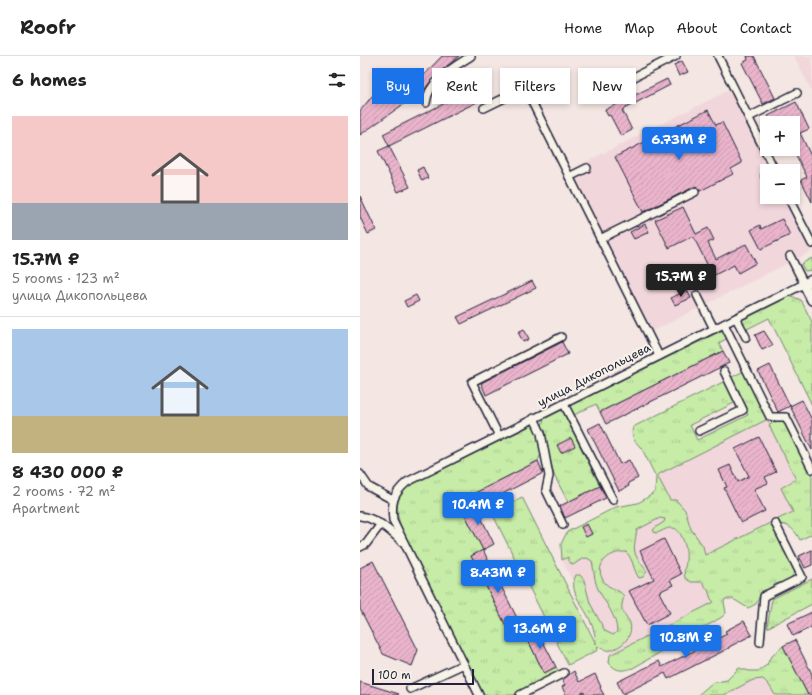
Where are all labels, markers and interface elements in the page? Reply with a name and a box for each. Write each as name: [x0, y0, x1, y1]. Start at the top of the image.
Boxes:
text: Roofr: [20, 15, 76, 40]
text: Home: [564, 19, 603, 37]
text: Map: [625, 19, 655, 37]
text: About: [677, 19, 718, 37]
text: Contact: [740, 19, 792, 37]
chip: Buy: [372, 68, 424, 104]
chip: Rent: [432, 68, 492, 104]
chip: Filters: [500, 68, 570, 104]
chip: New: [578, 68, 636, 104]
text: 6 homes: [12, 69, 87, 91]
icon: filters: [326, 69, 348, 91]
map controls: [760, 116, 800, 204]
button: +: [760, 116, 800, 156]
pin: 6.73M ₽: [642, 127, 716, 161]
text: 6.73M ₽: [651, 131, 707, 148]
icon: home: [144, 142, 216, 214]
button: −: [760, 164, 800, 204]
text: 15.7M ₽: [12, 248, 80, 270]
pin: 15.7M ₽: [644, 264, 718, 298]
text: 15.7M ₽: [655, 268, 707, 285]
text: 5 rooms · 123 m²: [12, 270, 120, 287]
text: улица Дикопольцева: [12, 287, 147, 304]
street label: улица Дикопольцева: [535, 339, 654, 411]
icon: home: [144, 355, 216, 427]
text: 8 430 000 ₽: [12, 461, 124, 483]
text: 2 rooms · 72 m²: [12, 483, 116, 500]
pin: 10.4M ₽: [441, 492, 515, 526]
text: 10.4M ₽: [452, 496, 504, 513]
text: Apartment: [12, 500, 80, 517]
pin: 8.43M ₽: [461, 560, 535, 594]
text: 8.43M ₽: [470, 564, 526, 581]
pin: 13.6M ₽: [503, 616, 577, 650]
text: 13.6M ₽: [513, 620, 567, 637]
pin: 10.8M ₽: [649, 625, 723, 659]
text: 10.8M ₽: [659, 629, 713, 646]
scale bar: [372, 667, 474, 686]
text: 100 m: [378, 668, 411, 683]

